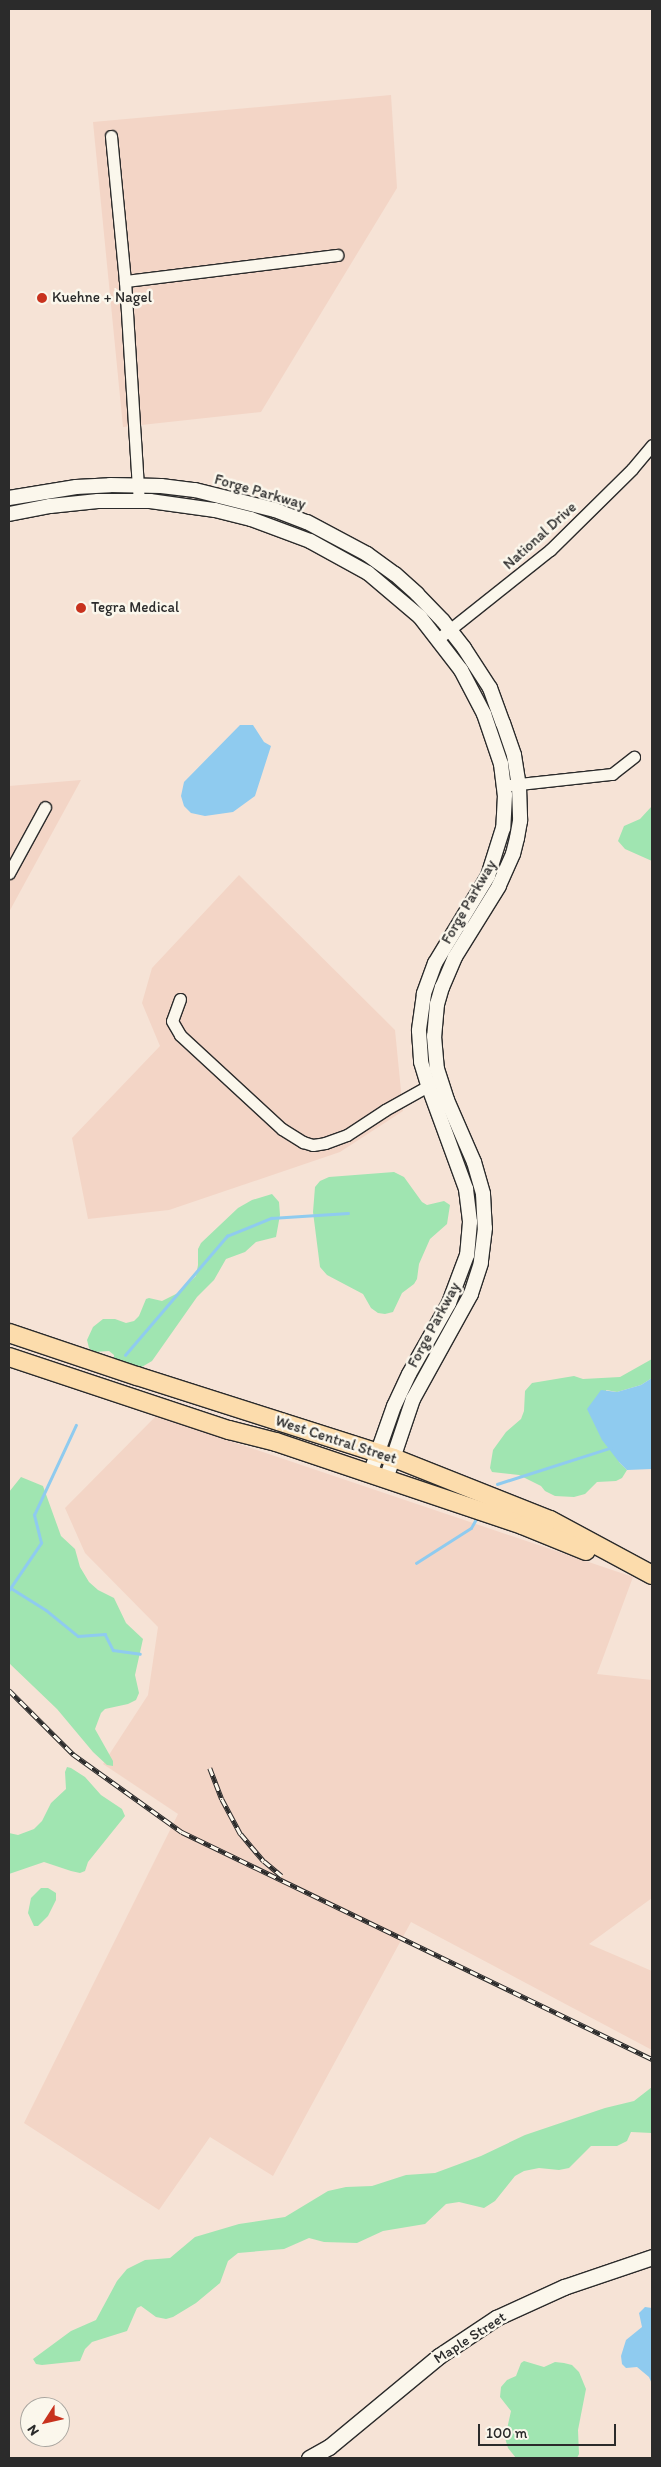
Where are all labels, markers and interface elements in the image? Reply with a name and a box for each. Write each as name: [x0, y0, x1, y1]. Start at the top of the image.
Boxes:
place label: Kuehne + Nagel: [52, 289, 152, 307]
marker: Kuehne + Nagel: [36, 292, 48, 304]
street label: Forge Parkway: [213, 471, 307, 513]
street label: National Drive: [500, 498, 580, 574]
place label: Tegra Medical: [91, 599, 179, 617]
marker: Tegra Medical: [75, 602, 87, 614]
street label: Forge Parkway: [438, 857, 500, 947]
street label: Forge Parkway: [404, 1280, 464, 1370]
street label: West Central Street: [273, 1412, 399, 1468]
street label: Maple Street: [431, 2308, 509, 2368]
north arrow: [20, 2397, 70, 2447]
scale bar: [481, 2414, 618, 2446]
text: N: [23, 2422, 43, 2439]
text: 100 m: [486, 2424, 527, 2442]

